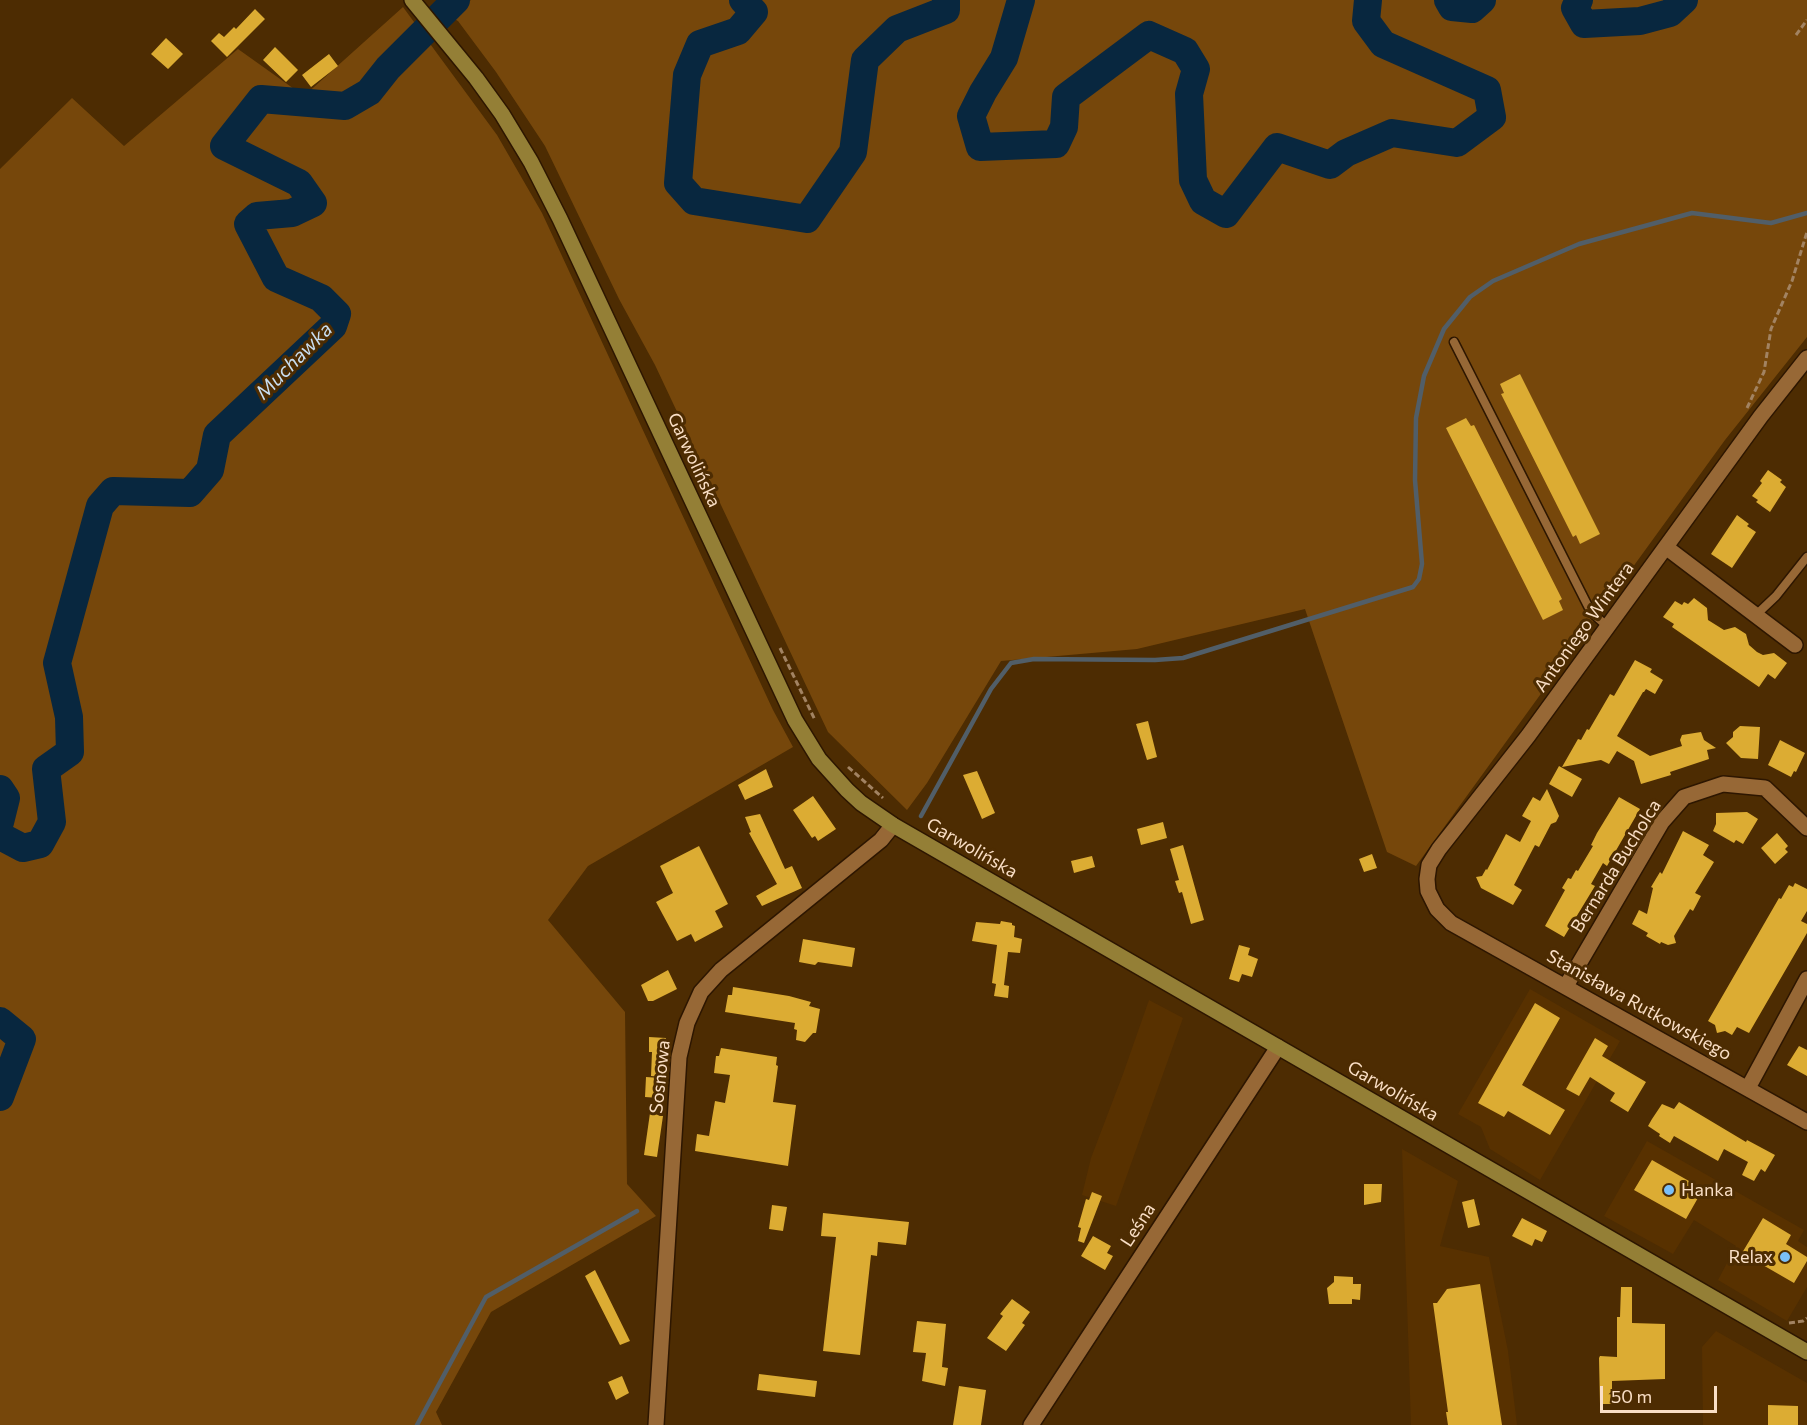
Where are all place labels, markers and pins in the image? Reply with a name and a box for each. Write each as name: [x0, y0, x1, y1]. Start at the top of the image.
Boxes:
place label: Hanka: [1681, 1179, 1733, 1201]
marker: Hanka: [1662, 1183, 1676, 1197]
place label: Relax: [1728, 1246, 1773, 1268]
marker: Relax: [1778, 1250, 1792, 1264]

